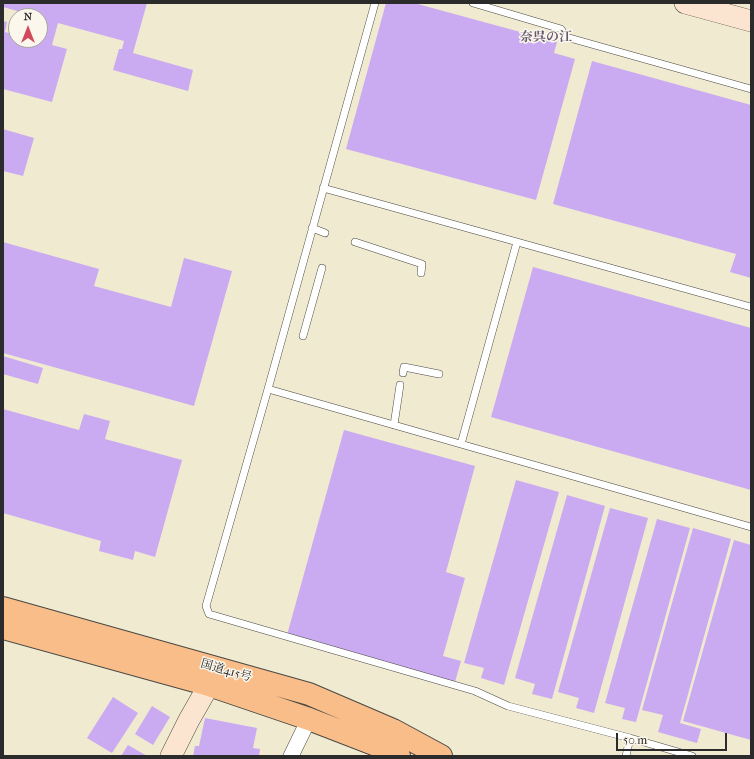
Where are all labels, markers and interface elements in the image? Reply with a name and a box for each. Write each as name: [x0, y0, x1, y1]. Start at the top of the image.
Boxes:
north arrow: [8, 8, 48, 48]
text: N: [24, 10, 32, 23]
district label: 奈呉の江: [520, 30, 572, 46]
street label: 国道415号: [199, 657, 253, 685]
scale bar: [618, 725, 729, 751]
text: 50 m: [623, 733, 647, 747]

